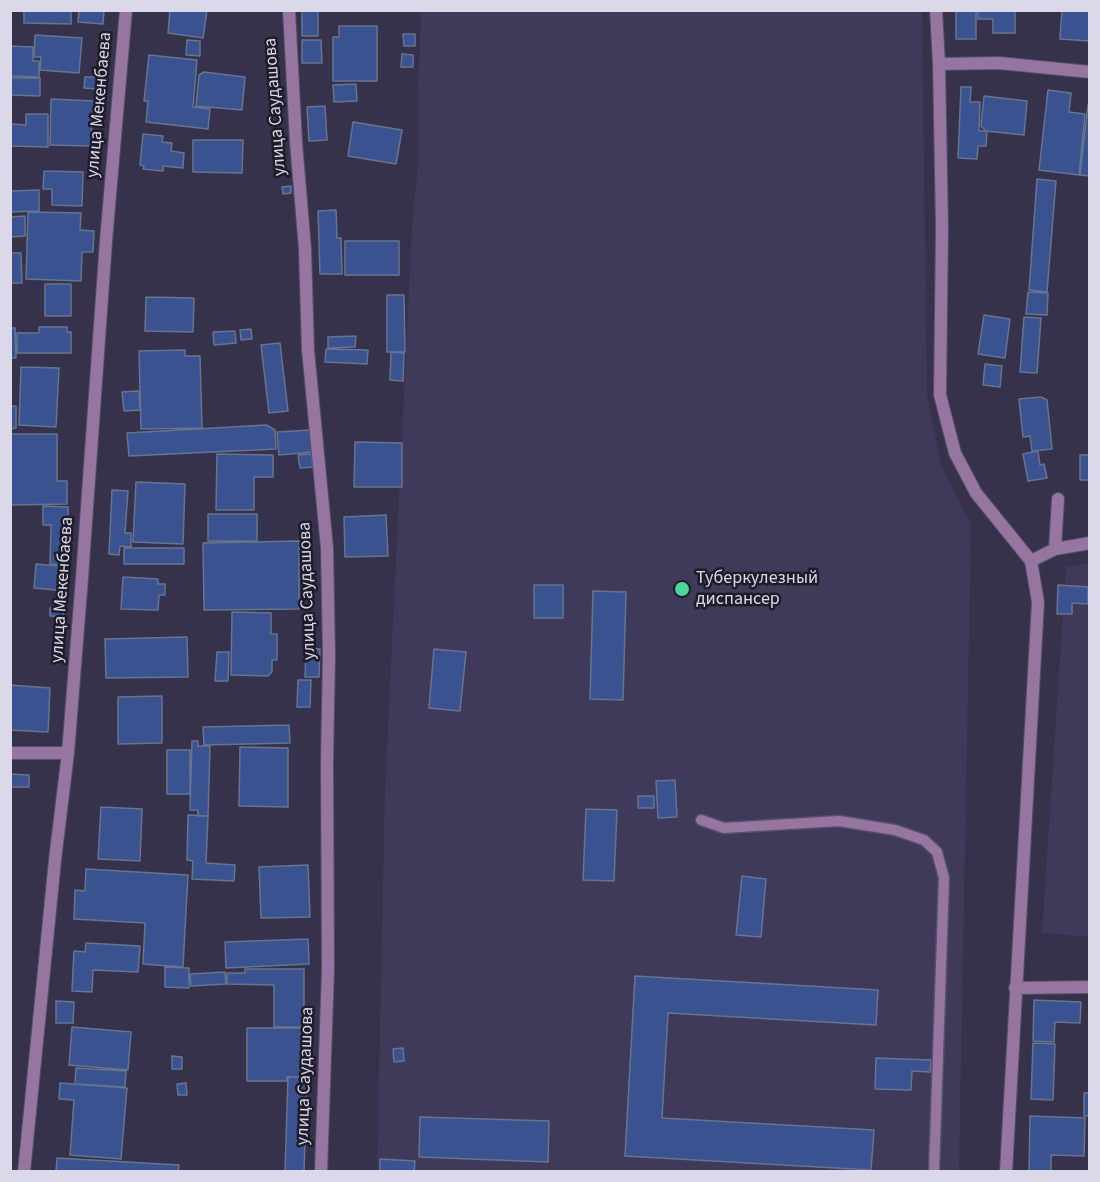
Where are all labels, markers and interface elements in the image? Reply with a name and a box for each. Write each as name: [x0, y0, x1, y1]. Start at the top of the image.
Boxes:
street label: улица Мекенбаева: [83, 31, 117, 179]
street label: улица Саудашова: [260, 37, 292, 177]
street label: улица Мекенбаева: [47, 516, 79, 664]
street label: улица Саудашова: [295, 521, 321, 661]
place label: Туберкулезный диспансер: [696, 568, 818, 610]
marker: Туберкулезный диспансер: [673, 580, 691, 598]
street label: улица Саудашова: [293, 1006, 319, 1146]

